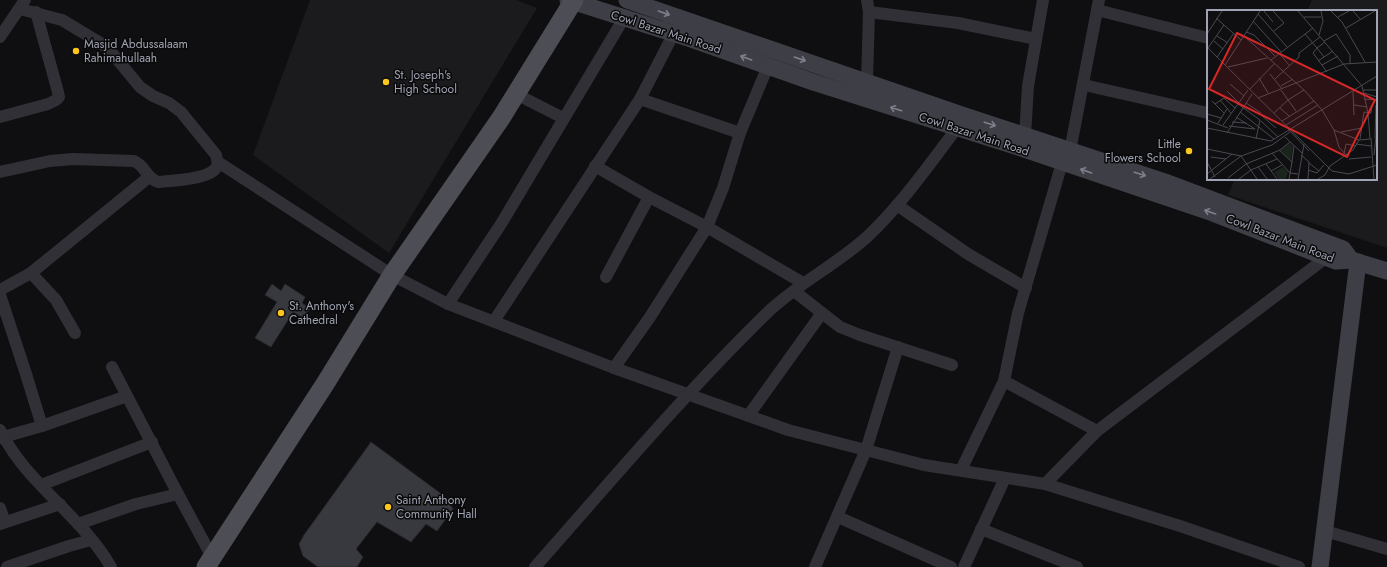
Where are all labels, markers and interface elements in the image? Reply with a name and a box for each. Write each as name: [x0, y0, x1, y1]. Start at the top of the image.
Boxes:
street label: Cowl Bazar Main Road: [609, 6, 723, 58]
one-way arrow: [658, 9, 670, 17]
inset map: [1207, 10, 1377, 180]
place label: Masjid Abdussalaam Rahimahullaah: [84, 35, 188, 67]
marker: Masjid Abdussalaam Rahimahullaah: [71, 46, 81, 56]
one-way arrow: [741, 54, 753, 62]
one-way arrow: [794, 56, 806, 64]
place label: St. Joseph's High School: [394, 66, 457, 98]
marker: St. Joseph's High School: [381, 77, 391, 87]
one-way arrow: [890, 105, 903, 112]
street label: Cowl Bazar Main Road: [917, 108, 1031, 160]
one-way arrow: [983, 121, 996, 128]
place label: Little Flowers School: [1105, 135, 1181, 167]
marker: Little Flowers School: [1184, 146, 1194, 156]
one-way arrow: [1080, 167, 1093, 174]
one-way arrow: [1133, 171, 1146, 178]
one-way arrow: [1203, 208, 1216, 215]
street label: Cowl Bazar Main Road: [1223, 209, 1337, 267]
place label: St. Anthony's Cathedral: [289, 297, 354, 329]
marker: St. Anthony's Cathedral: [276, 308, 286, 318]
place label: Saint Anthony Community Hall: [396, 491, 477, 523]
marker: Saint Anthony Community Hall: [383, 502, 393, 512]

